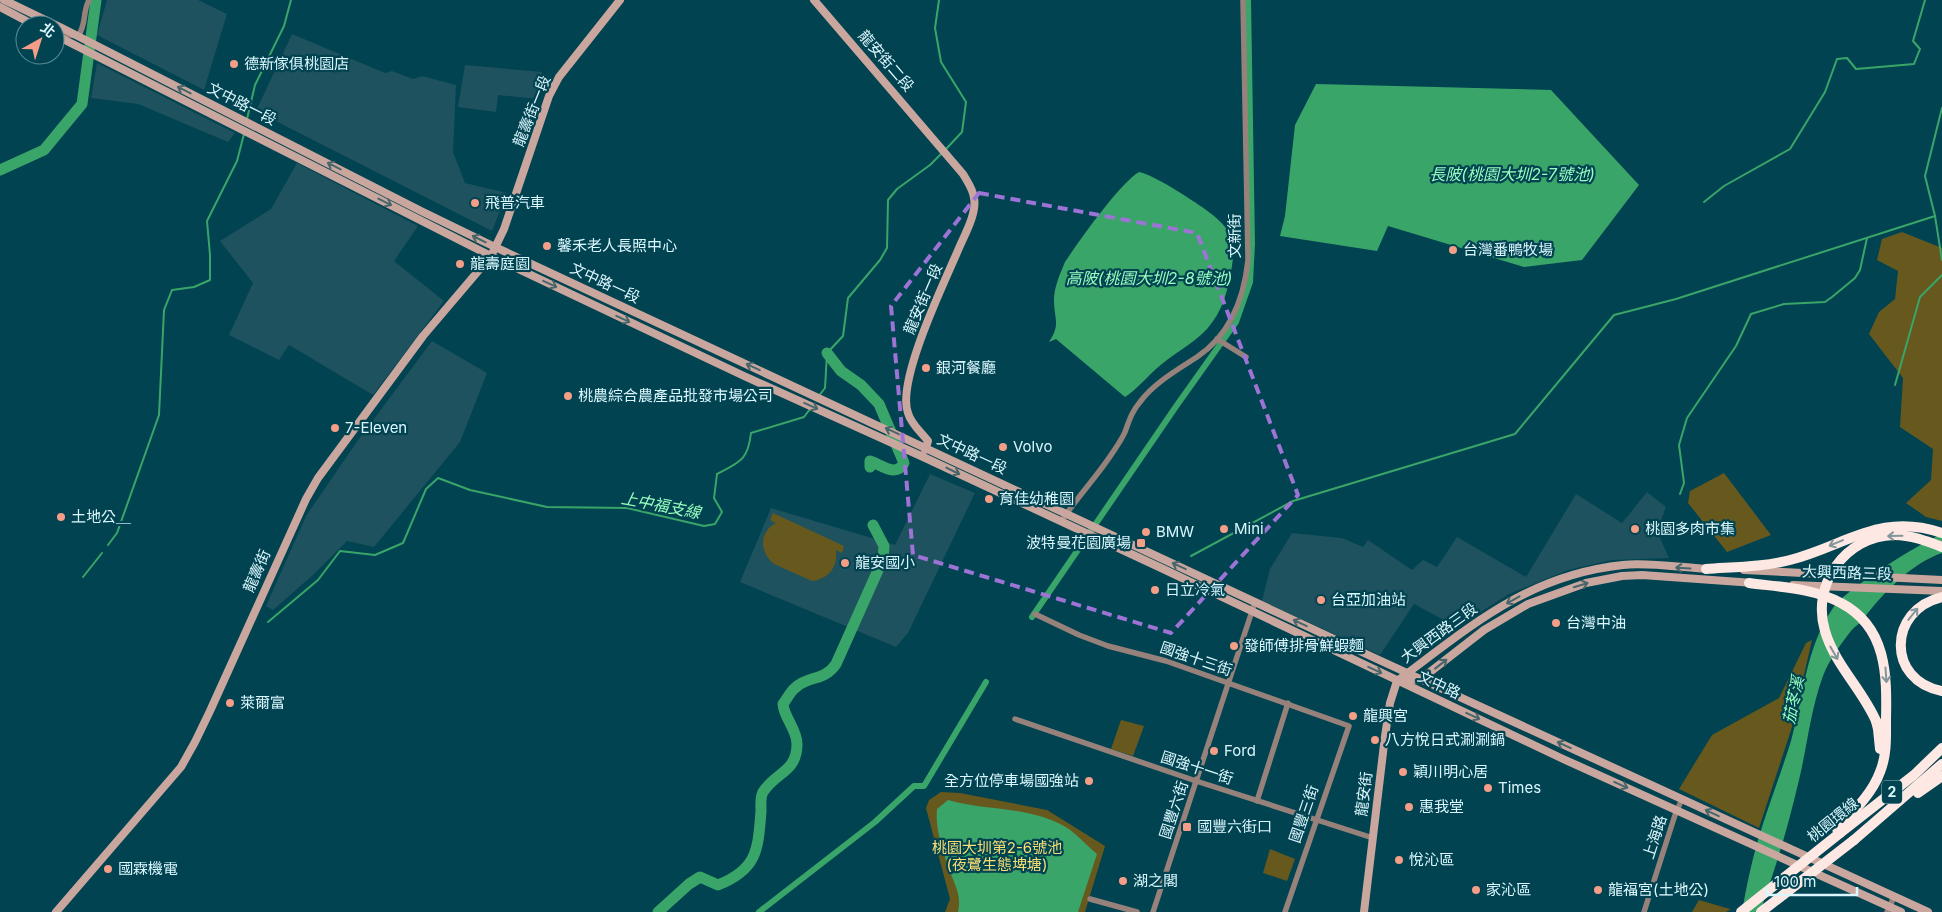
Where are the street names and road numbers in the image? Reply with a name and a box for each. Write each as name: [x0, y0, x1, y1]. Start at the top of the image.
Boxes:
street label: 龍安街二段: [855, 26, 918, 95]
street label: 龍壽街一段: [509, 72, 554, 149]
street label: 文中路一段: [204, 78, 280, 129]
street label: 文新街: [1225, 213, 1244, 259]
street label: 文中路一段: [567, 258, 643, 307]
street label: 龍安街一段: [899, 261, 946, 337]
street label: 文中路一段: [934, 429, 1010, 478]
street label: 龍壽街: [239, 546, 274, 595]
street label: 大興西路三段: [1802, 561, 1892, 584]
street label: 大興西路三段: [1397, 598, 1481, 667]
street label: 國強十三街: [1158, 637, 1235, 680]
street label: 文中路: [1415, 666, 1464, 703]
street label: 國強十一街: [1159, 747, 1236, 788]
street label: 龍安街: [1351, 770, 1376, 817]
street label: 國豐六街: [1155, 778, 1192, 841]
road number: 2: [1882, 780, 1902, 804]
street label: 國豐三街: [1285, 782, 1322, 845]
street label: 桃園環線: [1803, 793, 1862, 846]
street label: 上海路: [1639, 813, 1671, 861]

